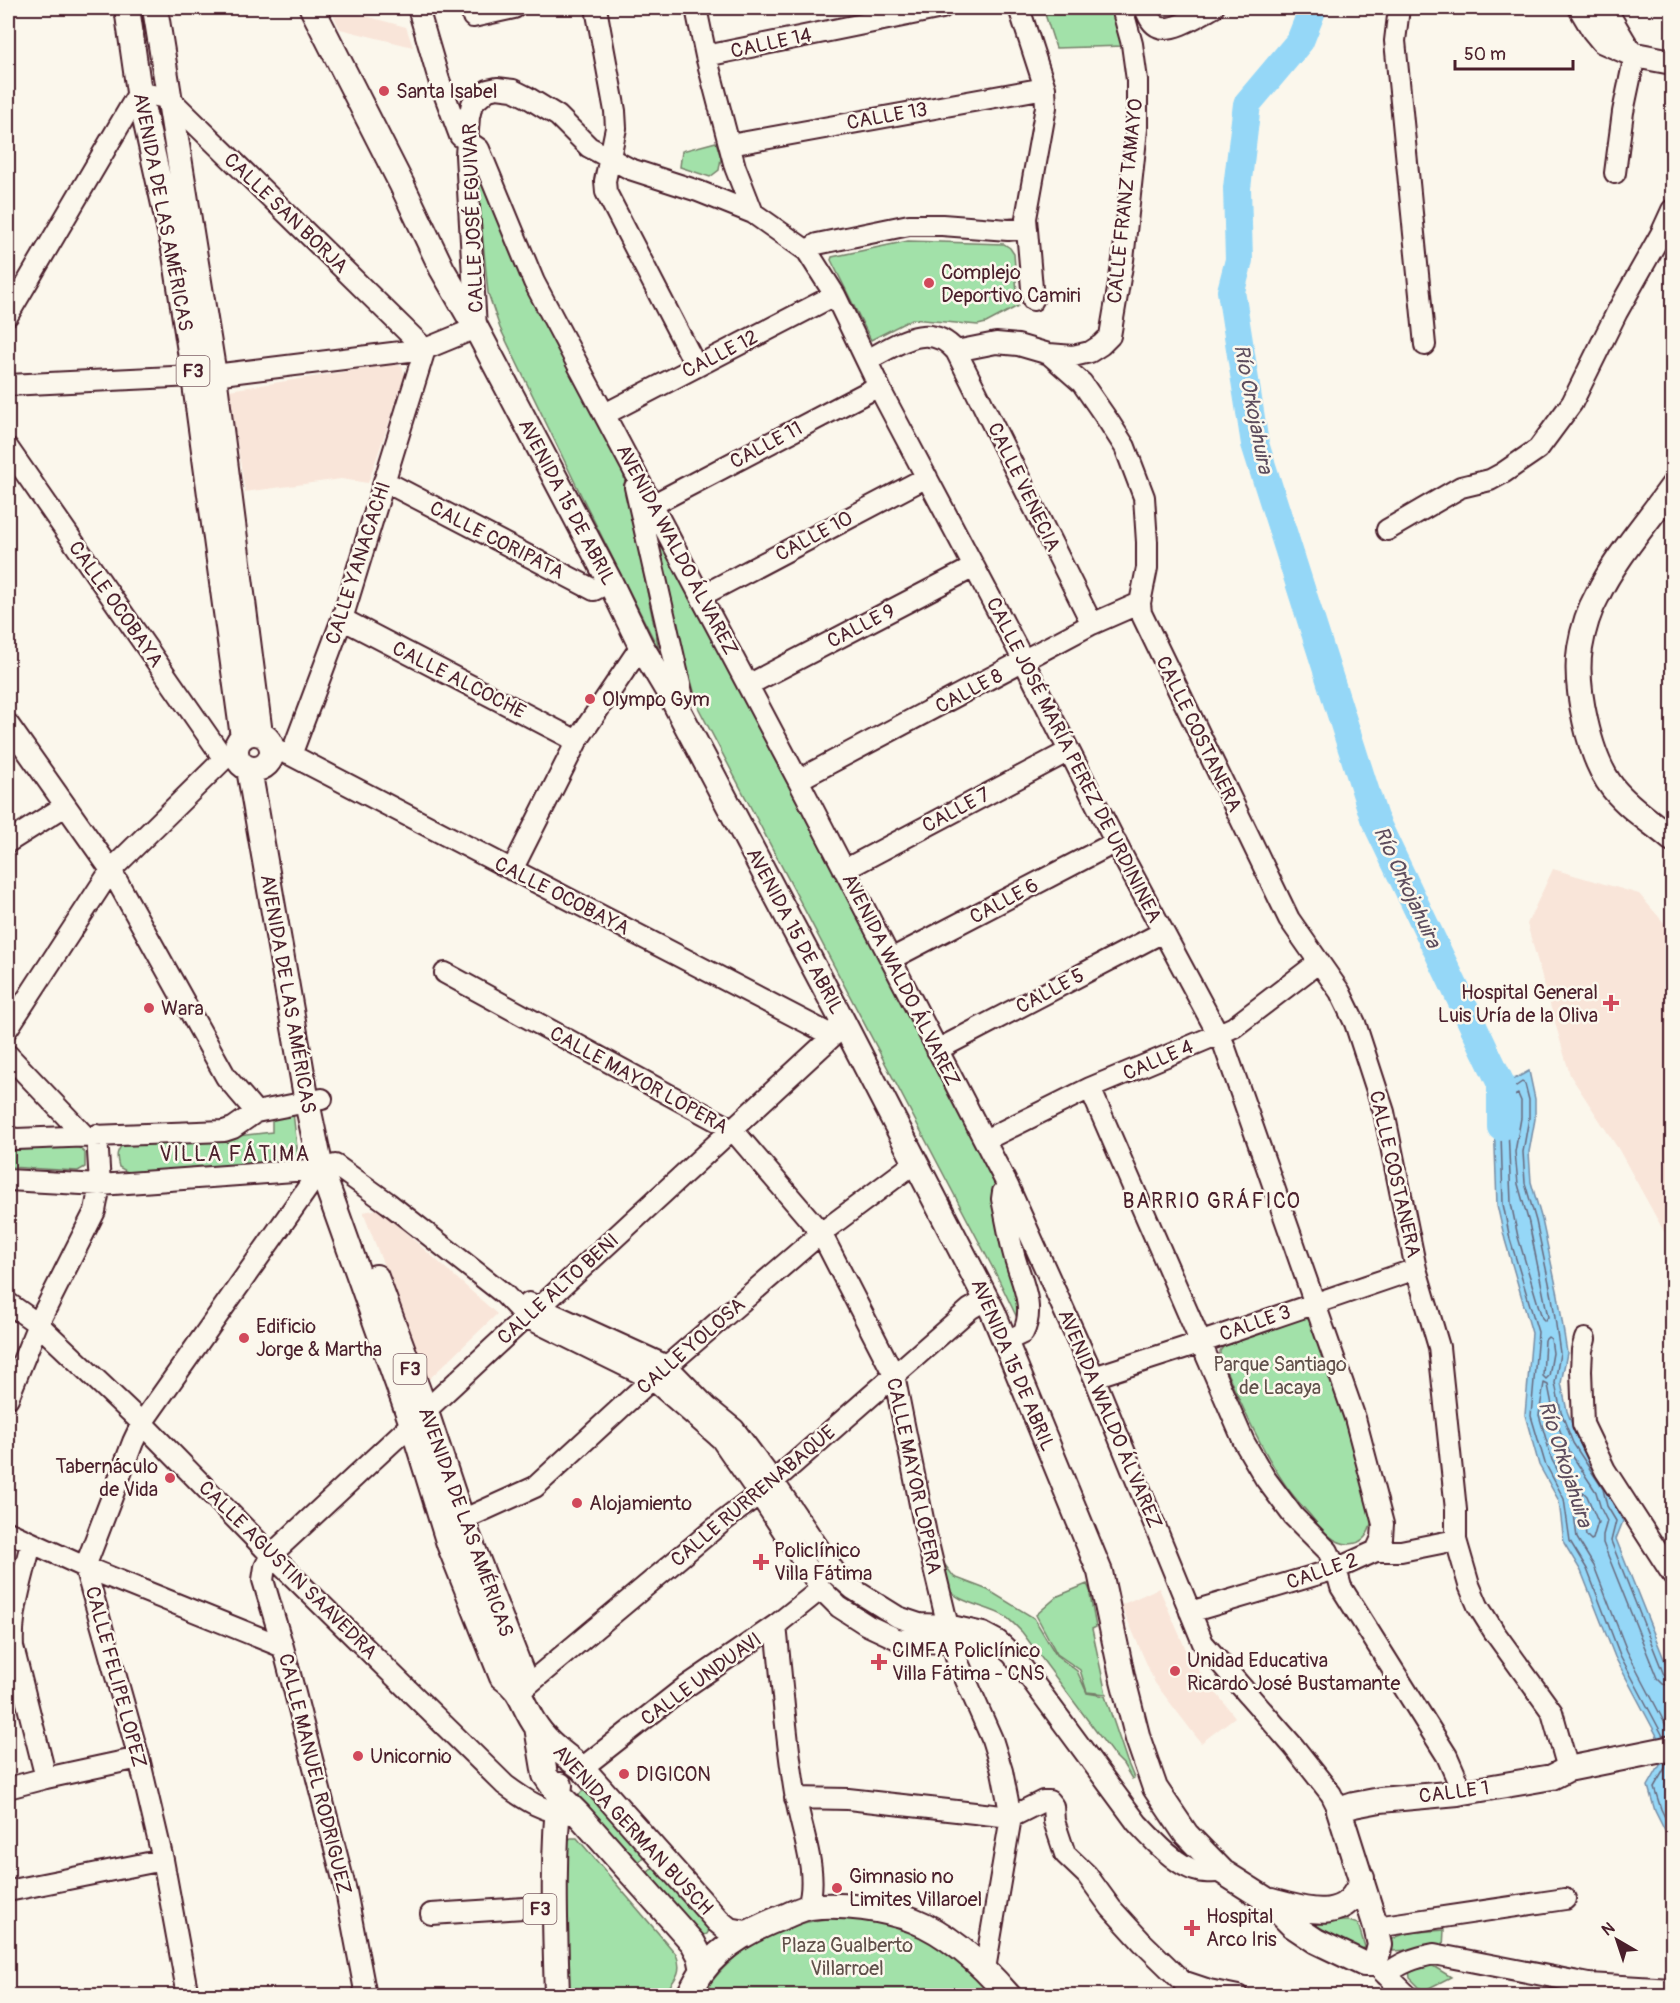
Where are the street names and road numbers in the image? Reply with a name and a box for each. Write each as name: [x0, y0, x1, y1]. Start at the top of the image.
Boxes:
street label: CALLE 14: [728, 22, 814, 64]
street label: AVENIDA DE LAS AMÉRICAS: [128, 91, 198, 333]
street label: CALLE 13: [845, 97, 929, 135]
street label: CALLE FRANZ TAMAYO: [1102, 97, 1148, 305]
street label: CALLE JOSÉ EGUIVAR: [457, 123, 489, 313]
street label: CALLE SAN BORJA: [219, 147, 353, 279]
street label: CALLE 12: [678, 324, 762, 384]
road number: F3: [176, 356, 210, 386]
street label: AVENIDA 15 DE ABRIL: [513, 415, 621, 589]
street label: CALLE 11: [726, 416, 806, 474]
street label: CALLE VENECIA: [982, 418, 1066, 556]
street label: AVENIDA WALDO ÁLVAREZ: [611, 440, 744, 660]
street label: CALLE YANACACHI: [320, 478, 396, 648]
street label: CALLE CORIPATA: [425, 495, 569, 585]
street label: CALLE 10: [771, 505, 857, 567]
street label: CALLE OCOBAYA: [63, 536, 169, 672]
street label: CALLE JOSÉ MARÍA PEREZ DE URDININEA: [981, 593, 1167, 927]
street label: CALLE 9: [823, 598, 899, 654]
street label: CALLE ALCOCHE: [388, 636, 530, 724]
street label: CALLE COSTANERA: [1150, 652, 1248, 816]
street label: CALLE 8: [931, 663, 1007, 719]
street label: CALLE 7: [918, 782, 995, 838]
street label: AVENIDA 15 DE ABRIL: [741, 844, 849, 1018]
street label: CALLE OCOBAYA: [490, 851, 634, 941]
street label: AVENIDA WALDO ÁLVAREZ: [836, 869, 966, 1091]
street label: AVENIDA DE LAS AMÉRICAS: [255, 872, 321, 1116]
street label: CALLE 6: [965, 873, 1043, 929]
street label: CALLE 5: [1012, 963, 1088, 1019]
street label: CALLE MAYOR LOPERA: [545, 1021, 733, 1139]
street label: CALLE 4: [1119, 1034, 1197, 1086]
street label: CALLE COSTANERA: [1364, 1088, 1426, 1260]
street label: CALLE ALTO BENI: [492, 1228, 624, 1350]
street label: AVENIDA 15 DE ABRIL: [965, 1275, 1061, 1455]
street label: CALLE YOLOSA: [632, 1292, 750, 1400]
street label: CALLE 3: [1216, 1299, 1294, 1347]
street label: AVENIDA WALDO ÁLVAREZ: [1052, 1306, 1168, 1533]
road number: F3: [394, 1354, 426, 1384]
street label: CALLE MAYOR LOPERA: [881, 1375, 947, 1577]
street label: AVENIDA DE LAS AMÉRICAS: [413, 1404, 519, 1640]
street label: CALLE RURRENABAQUE: [665, 1420, 841, 1572]
street label: CALLE AGUSTIN SAAVEDRA: [193, 1475, 383, 1665]
street label: CALLE 2: [1283, 1547, 1361, 1595]
street label: CALLE FELIPE LOPEZ: [80, 1584, 152, 1771]
street label: CALLE UNDUAVI: [636, 1627, 766, 1731]
street label: CALLE MANUEL RODRIGUEZ: [273, 1651, 357, 1897]
street label: AVENIDA GERMAN BUSCH: [548, 1740, 718, 1920]
street label: CALLE 1: [1418, 1775, 1490, 1809]
road number: F3: [524, 1894, 556, 1924]

